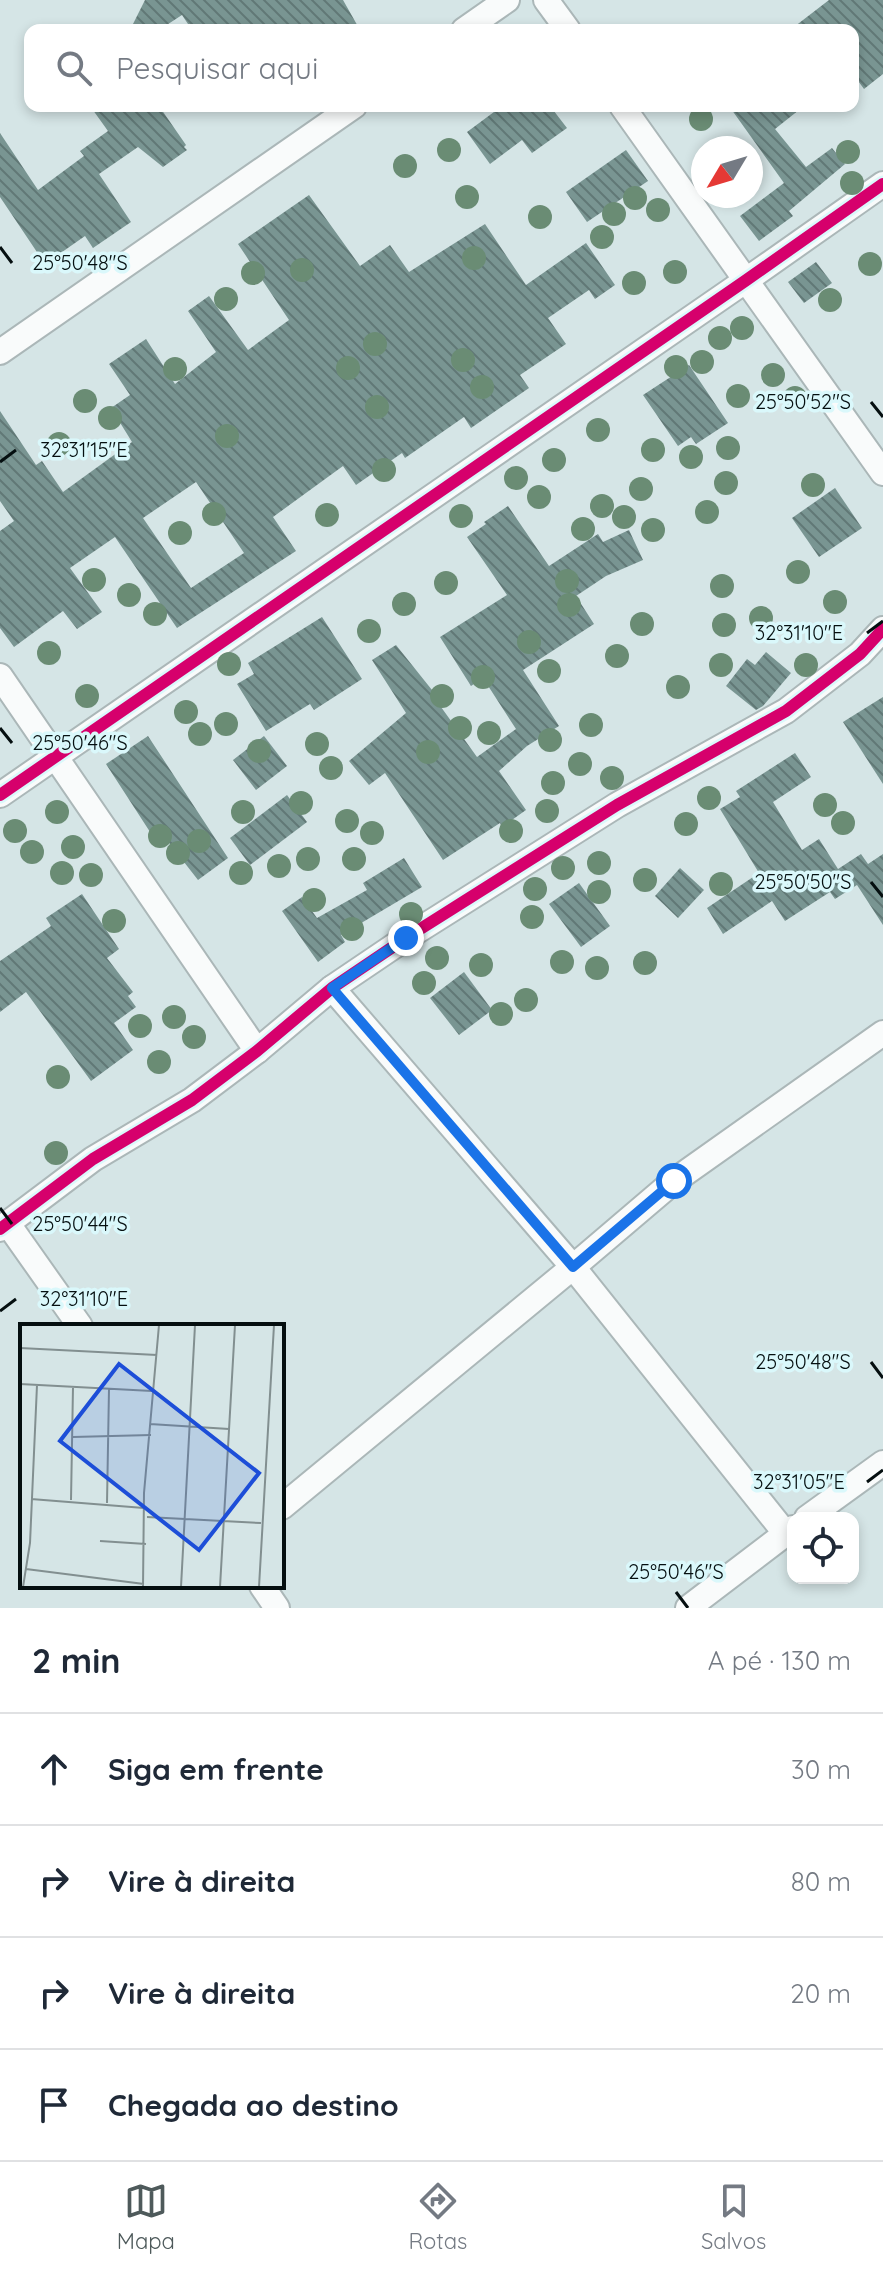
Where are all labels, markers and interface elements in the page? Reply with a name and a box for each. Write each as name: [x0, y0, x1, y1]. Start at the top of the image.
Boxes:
search box: [24, 24, 859, 112]
icon: search: [52, 46, 96, 90]
text: Pesquisar aqui: [116, 49, 318, 87]
north arrow: [691, 136, 763, 208]
text: 25°50'48"S: [32, 250, 128, 275]
text: 25°50'52"S: [755, 389, 851, 414]
text: 32°31'15"E: [40, 437, 128, 462]
text: 32°31'10"E: [755, 620, 843, 645]
text: 25°50'46"S: [32, 730, 128, 755]
text: 25°50'50"S: [755, 869, 851, 894]
route end: [388, 920, 424, 956]
route start: [656, 1163, 692, 1199]
text: 25°50'44"S: [32, 1211, 128, 1236]
text: 32°31'10"E: [40, 1286, 128, 1311]
inset map: [20, 1324, 284, 1588]
text: 25°50'48"S: [755, 1349, 851, 1374]
text: 32°31'05"E: [753, 1469, 845, 1494]
map controls: [787, 1512, 859, 1584]
button: locate: [787, 1512, 859, 1584]
text: 25°50'46"S: [628, 1559, 724, 1584]
text: 2 min: [32, 1639, 121, 1682]
text: A pé · 130 m: [708, 1644, 851, 1677]
icon: ahead: [32, 1747, 76, 1791]
text: Siga em frente: [108, 1750, 324, 1788]
text: 30 m: [791, 1753, 851, 1786]
icon: right: [32, 1859, 76, 1903]
text: Vire à direita: [108, 1862, 295, 1900]
text: 80 m: [791, 1865, 851, 1898]
icon: right: [32, 1971, 76, 2015]
text: Vire à direita: [108, 1974, 295, 2012]
text: 20 m: [790, 1977, 851, 2010]
icon: arrive: [32, 2083, 76, 2127]
text: Chegada ao destino: [108, 2086, 399, 2124]
tab: Mapa: [117, 2179, 175, 2255]
tab: Rotas: [408, 2179, 467, 2255]
tab: Salvos: [701, 2179, 766, 2255]

